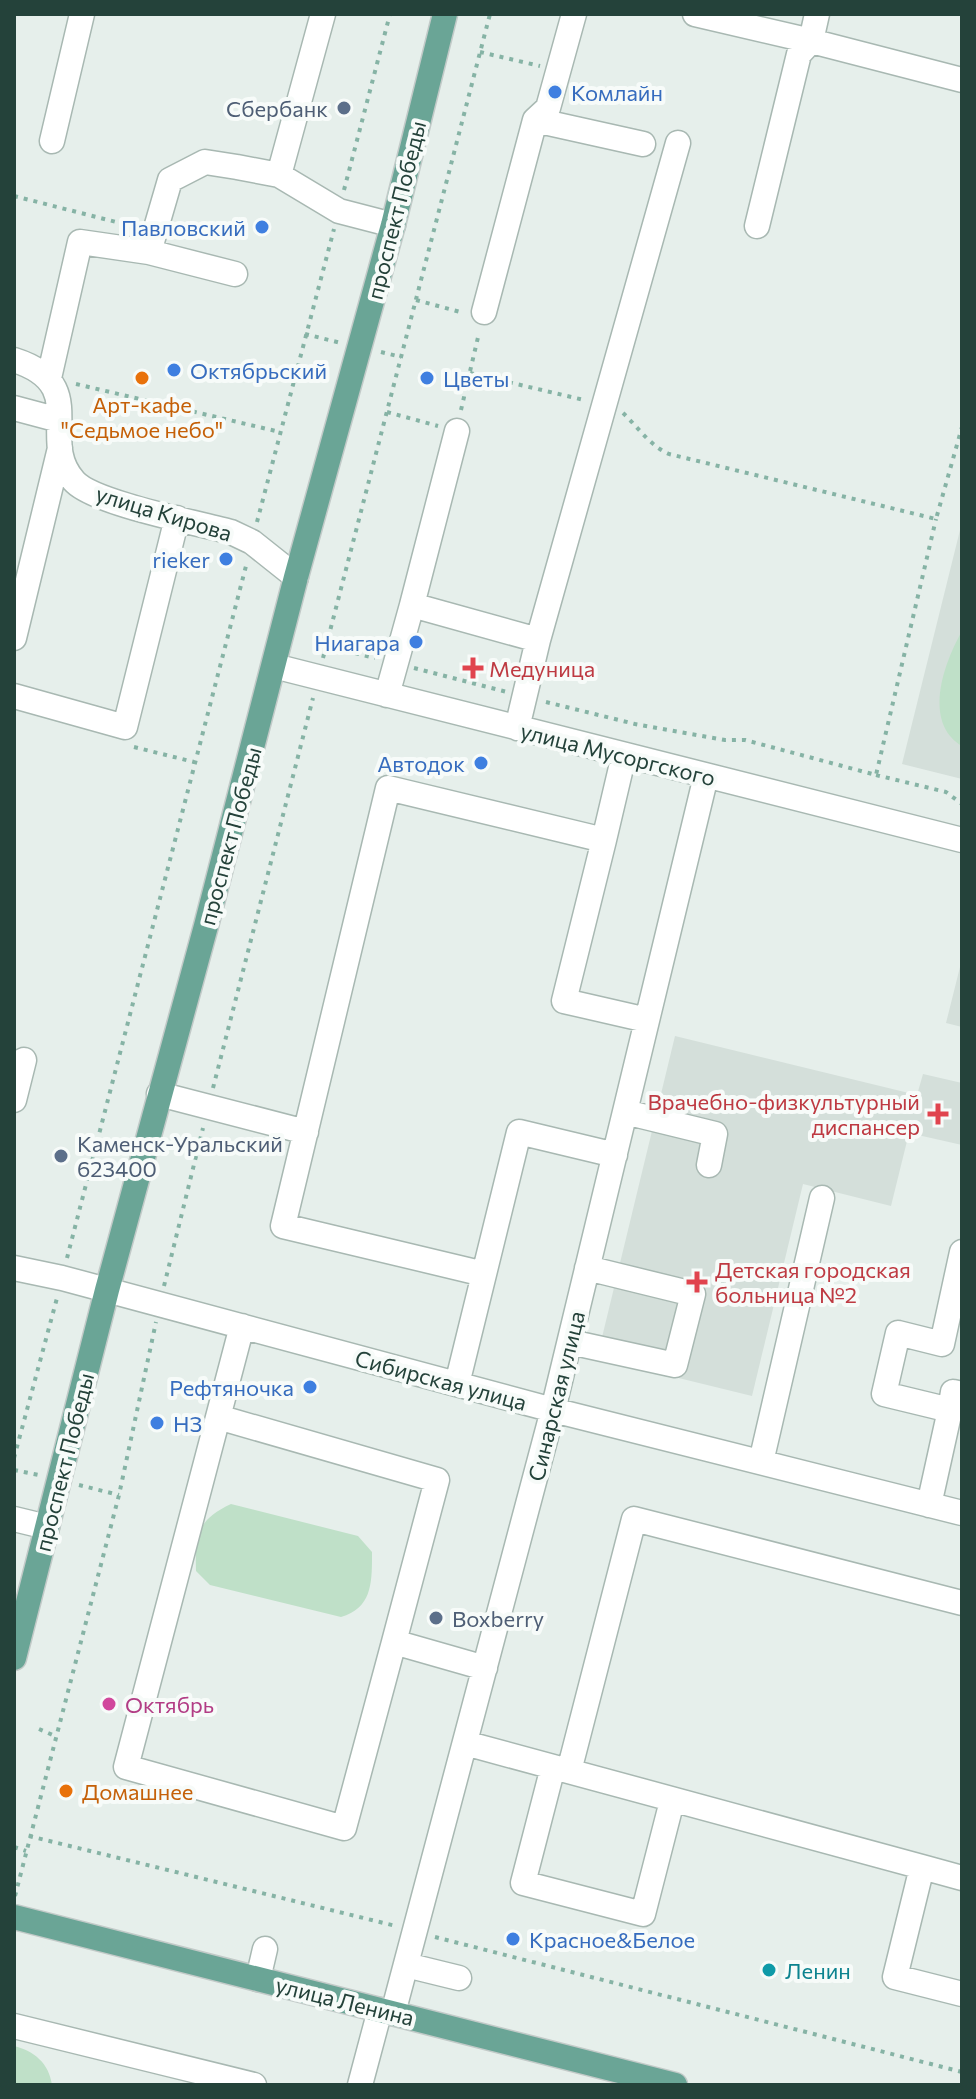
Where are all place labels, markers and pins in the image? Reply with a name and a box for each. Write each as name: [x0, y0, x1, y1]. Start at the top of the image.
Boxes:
place label: Комлайн: [571, 79, 663, 106]
marker: Комлайн: [546, 83, 564, 101]
place label: Сбербанк: [226, 95, 328, 122]
marker: Сбербанк: [335, 99, 353, 117]
place label: Павловский: [121, 214, 246, 241]
marker: Павловский: [253, 218, 271, 236]
place label: Октябрьский: [190, 357, 327, 384]
marker: Октябрьский: [165, 361, 183, 379]
place label: Цветы: [443, 365, 509, 392]
marker: Арт-кафе "Седьмое небо": [133, 369, 151, 387]
marker: Цветы: [418, 369, 436, 387]
place label: Арт-кафе "Седьмое небо": [61, 391, 223, 443]
place label: rieker: [152, 546, 210, 573]
marker: rieker: [217, 550, 235, 568]
place label: Ниагара: [314, 629, 400, 656]
marker: Ниагара: [407, 633, 425, 651]
place label: Медуница: [489, 655, 595, 682]
marker: Медуница: [464, 659, 482, 677]
place label: Автодок: [377, 750, 465, 777]
marker: Автодок: [472, 754, 490, 772]
place label: Врачебно-физкультурный диспансер: [647, 1088, 920, 1140]
marker: Врачебно-физкультурный диспансер: [927, 1103, 949, 1125]
place label: Каменск-Уральский 623400: [77, 1130, 283, 1182]
marker: Каменск-Уральский 623400: [52, 1147, 70, 1165]
place label: Детская городская больница №2: [715, 1256, 911, 1308]
marker: Детская городская больница №2: [686, 1271, 708, 1293]
place label: Рефтяночка: [169, 1374, 294, 1401]
marker: Рефтяночка: [301, 1378, 319, 1396]
place label: НЗ: [173, 1410, 202, 1437]
marker: НЗ: [148, 1414, 166, 1432]
place label: Boxberry: [452, 1605, 544, 1632]
marker: Boxberry: [427, 1609, 445, 1627]
place label: Октябрь: [125, 1691, 214, 1718]
marker: Октябрь: [100, 1695, 118, 1713]
place label: Домашнее: [82, 1778, 193, 1805]
marker: Домашнее: [57, 1782, 75, 1800]
place label: Красное&Белое: [529, 1926, 695, 1953]
marker: Красное&Белое: [504, 1930, 522, 1948]
place label: Ленин: [785, 1957, 851, 1984]
marker: Ленин: [760, 1961, 778, 1979]

